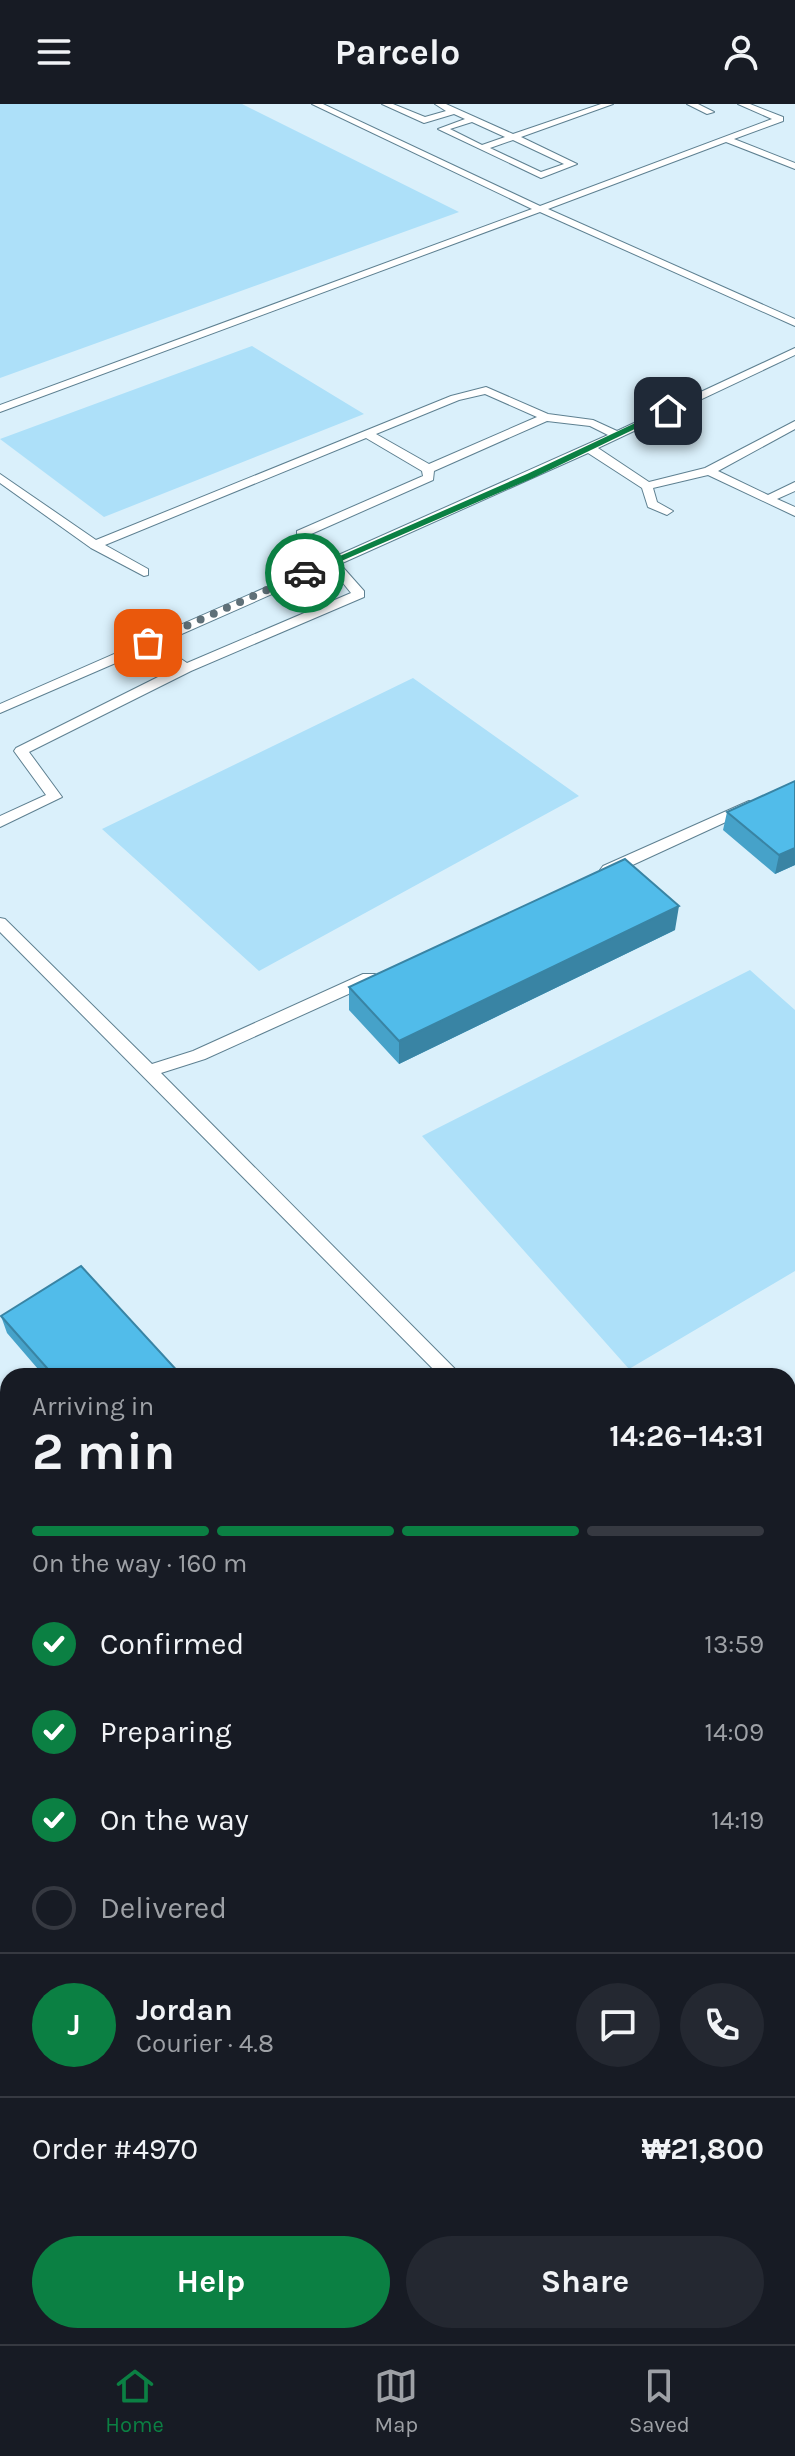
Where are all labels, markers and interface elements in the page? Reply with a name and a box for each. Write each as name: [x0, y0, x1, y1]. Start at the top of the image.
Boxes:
icon: menu: [32, 30, 76, 74]
icon: person: [719, 30, 763, 74]
text: Parcelo: [335, 31, 460, 73]
pin: [634, 377, 702, 445]
icon: home: [646, 389, 690, 433]
courier: [265, 533, 345, 613]
icon: car: [283, 551, 327, 595]
pin: [114, 609, 182, 677]
icon: bag: [126, 621, 170, 665]
text: Arriving in: [32, 1391, 154, 1422]
text: 14:26–14:31: [609, 1418, 764, 1454]
text: 2 min: [32, 1421, 175, 1482]
text: On the way · 160 m: [32, 1548, 247, 1579]
icon: check: [32, 1622, 76, 1666]
text: Confirmed: [100, 1626, 244, 1662]
text: 13:59: [704, 1629, 764, 1660]
icon: check: [32, 1710, 76, 1754]
text: Preparing: [100, 1714, 232, 1750]
text: 14:09: [704, 1717, 764, 1748]
icon: check: [32, 1798, 76, 1842]
text: On the way: [100, 1802, 249, 1838]
text: 14:19: [711, 1805, 764, 1836]
text: Delivered: [100, 1890, 227, 1926]
button: chat: [576, 1983, 660, 2067]
button: phone: [680, 1983, 764, 2067]
text: Jordan: [136, 1992, 233, 2028]
text: J: [67, 2007, 81, 2043]
text: Courier · 4.8: [136, 2028, 274, 2059]
text: Order #4970: [32, 2131, 198, 2167]
text: ₩21,800: [642, 2131, 764, 2167]
button: Help: [32, 2236, 390, 2328]
button: Share: [406, 2236, 764, 2328]
tab: Home: [105, 2364, 164, 2438]
tab: Map: [374, 2364, 418, 2438]
tab: Saved: [629, 2364, 690, 2438]

